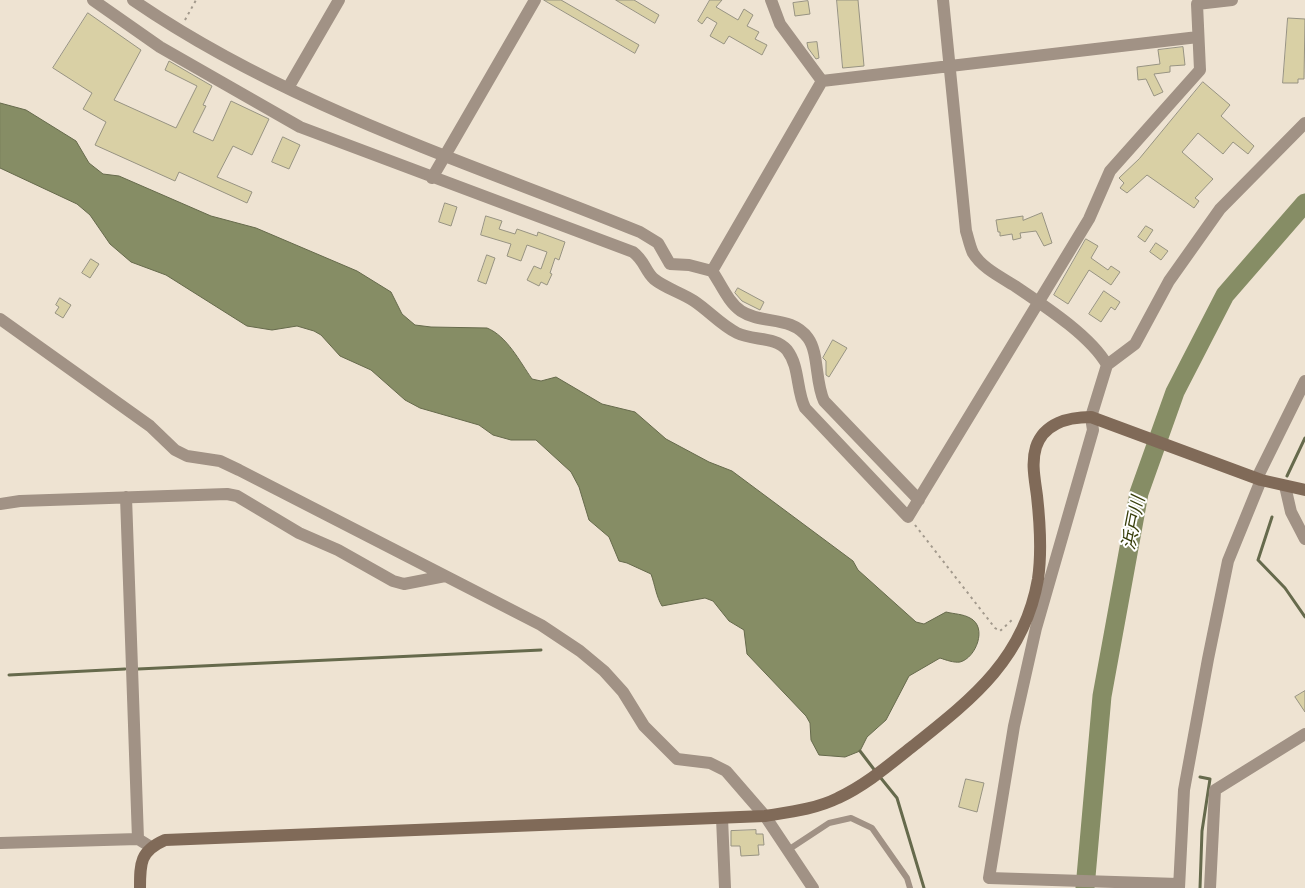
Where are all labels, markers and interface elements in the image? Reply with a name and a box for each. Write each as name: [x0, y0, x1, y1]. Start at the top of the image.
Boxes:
water label: 浜戸川: [1118, 494, 1150, 552]

